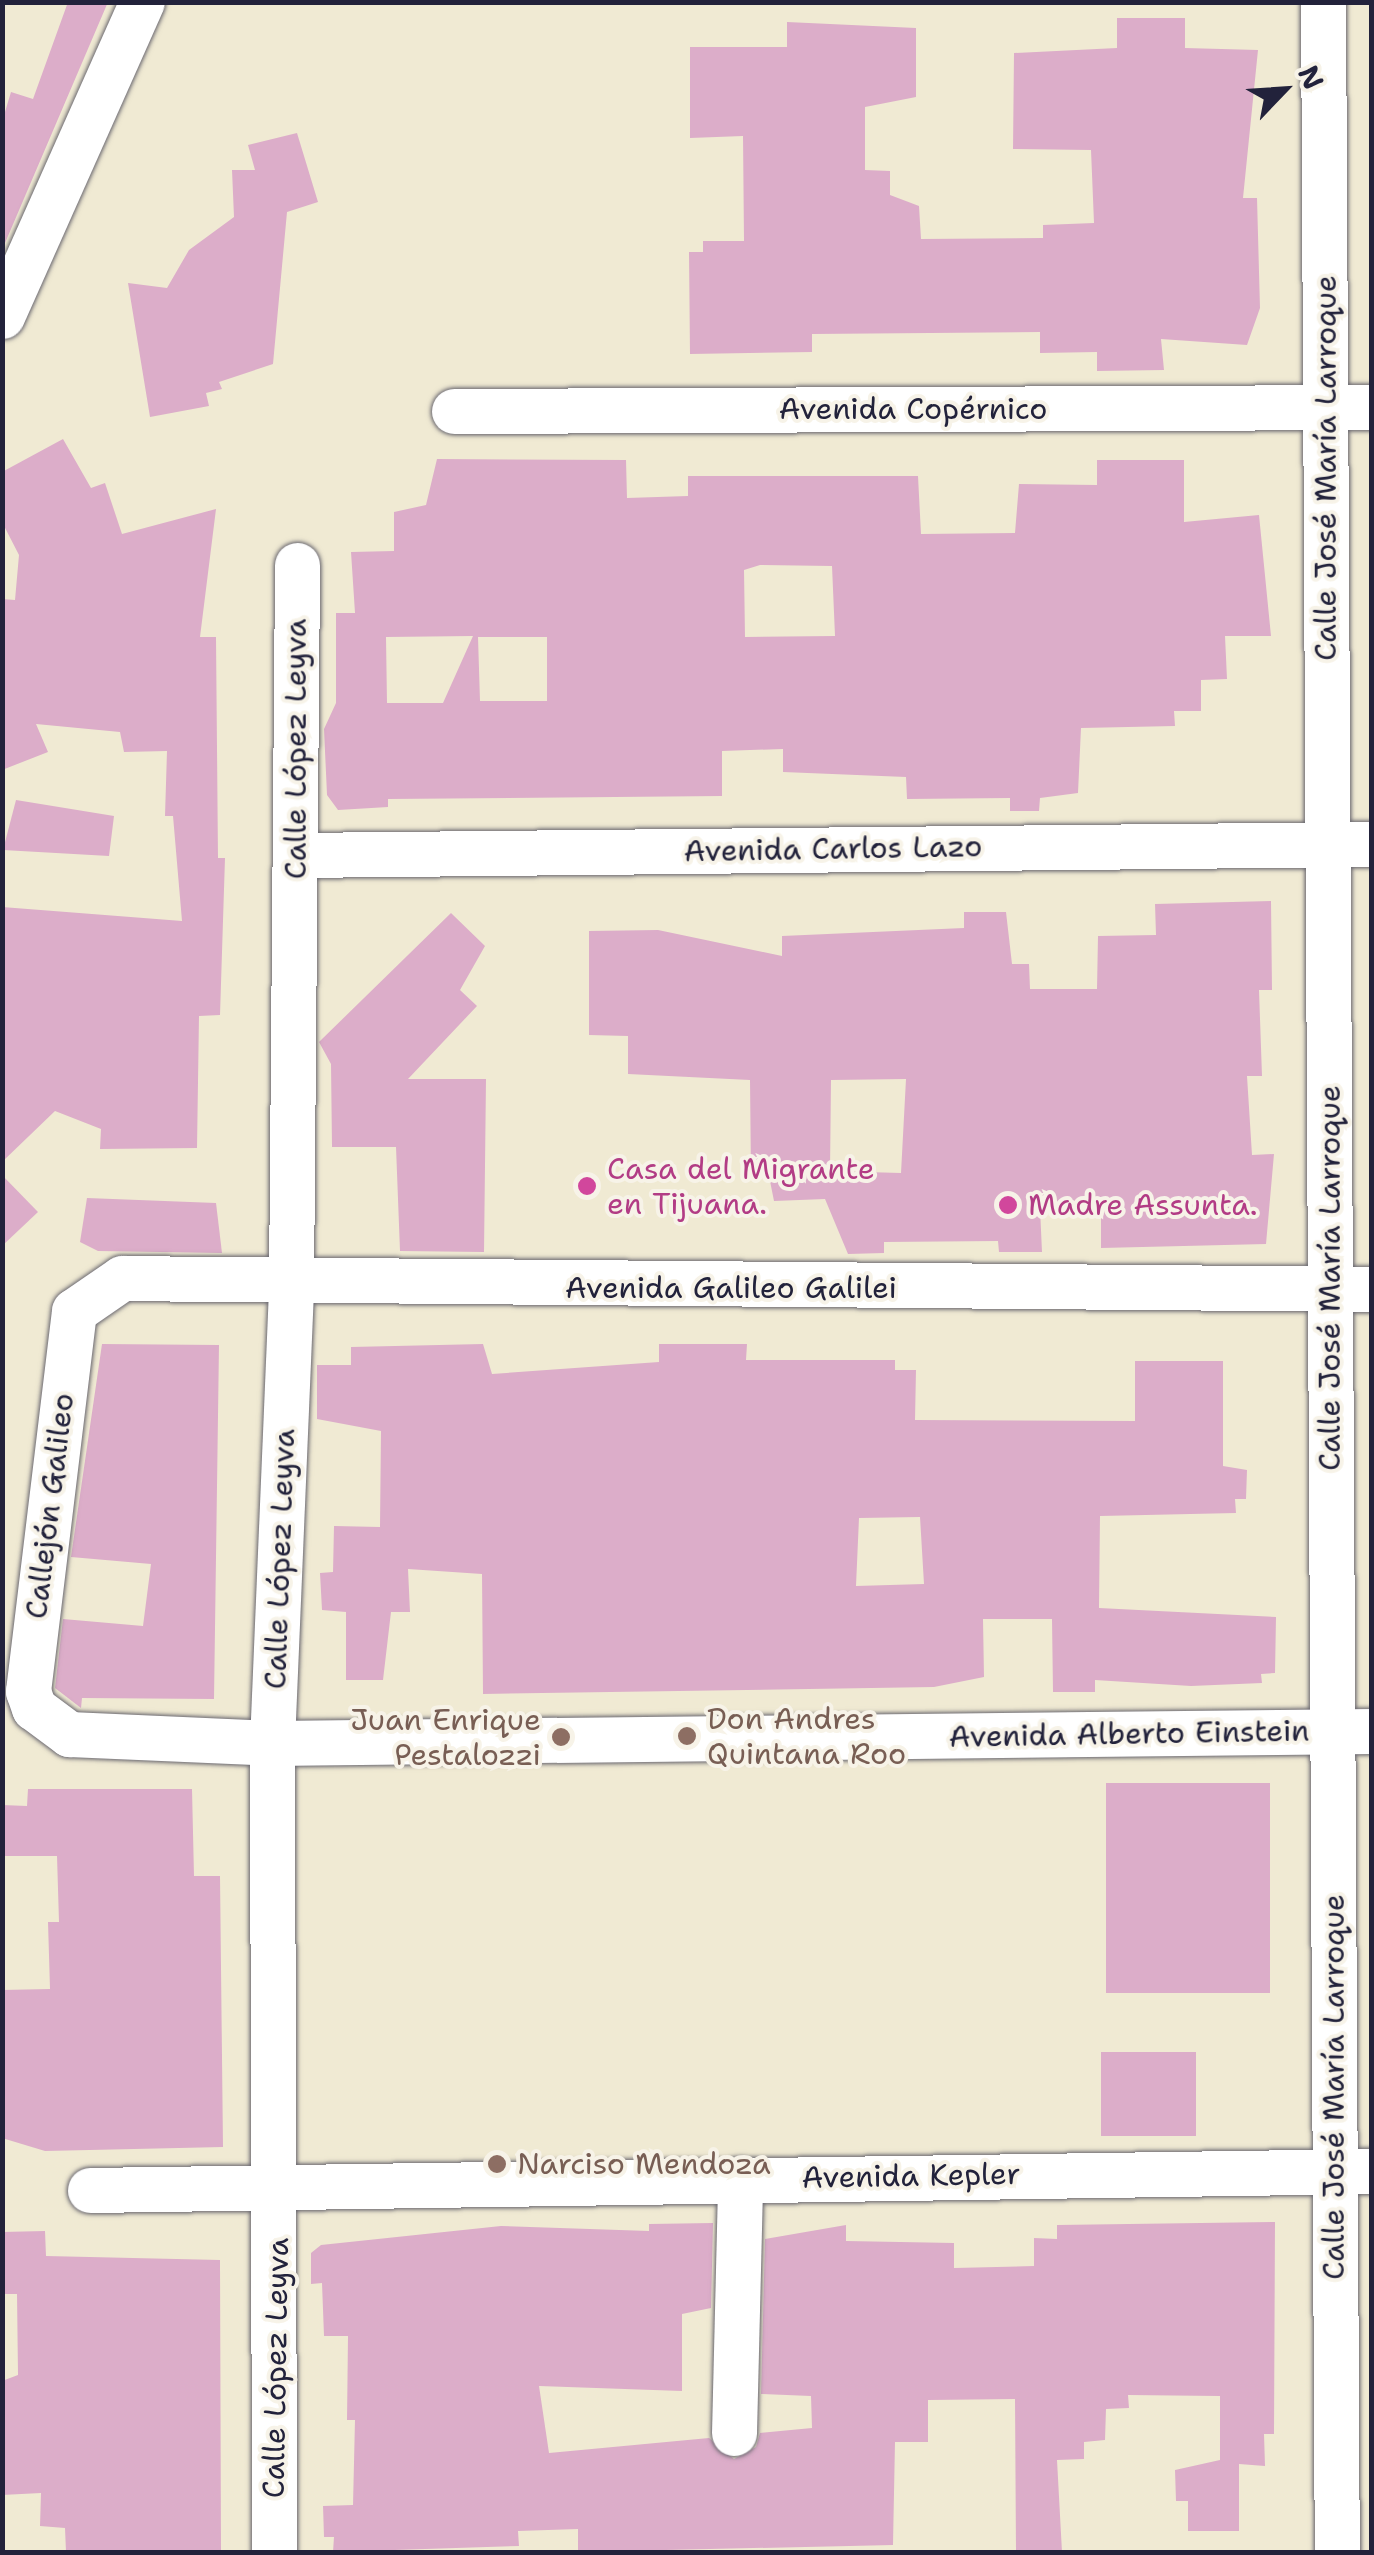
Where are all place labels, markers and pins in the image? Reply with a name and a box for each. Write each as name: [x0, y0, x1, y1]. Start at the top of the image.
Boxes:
place label: Casa del Migrante en Tijuana.: [607, 1151, 875, 1222]
marker: Casa del Migrante en Tijuana.: [576, 1175, 598, 1197]
place label: Madre Assunta.: [1028, 1187, 1257, 1223]
marker: Madre Assunta.: [997, 1194, 1019, 1216]
place label: Don Andres Quintana Roo: [707, 1701, 906, 1772]
place label: Juan Enrique Pestalozzi: [350, 1702, 541, 1772]
marker: Don Andres Quintana Roo: [676, 1725, 698, 1747]
marker: Juan Enrique Pestalozzi: [550, 1726, 572, 1748]
place label: Narciso Mendoza: [517, 2146, 771, 2182]
marker: Narciso Mendoza: [486, 2153, 508, 2175]

